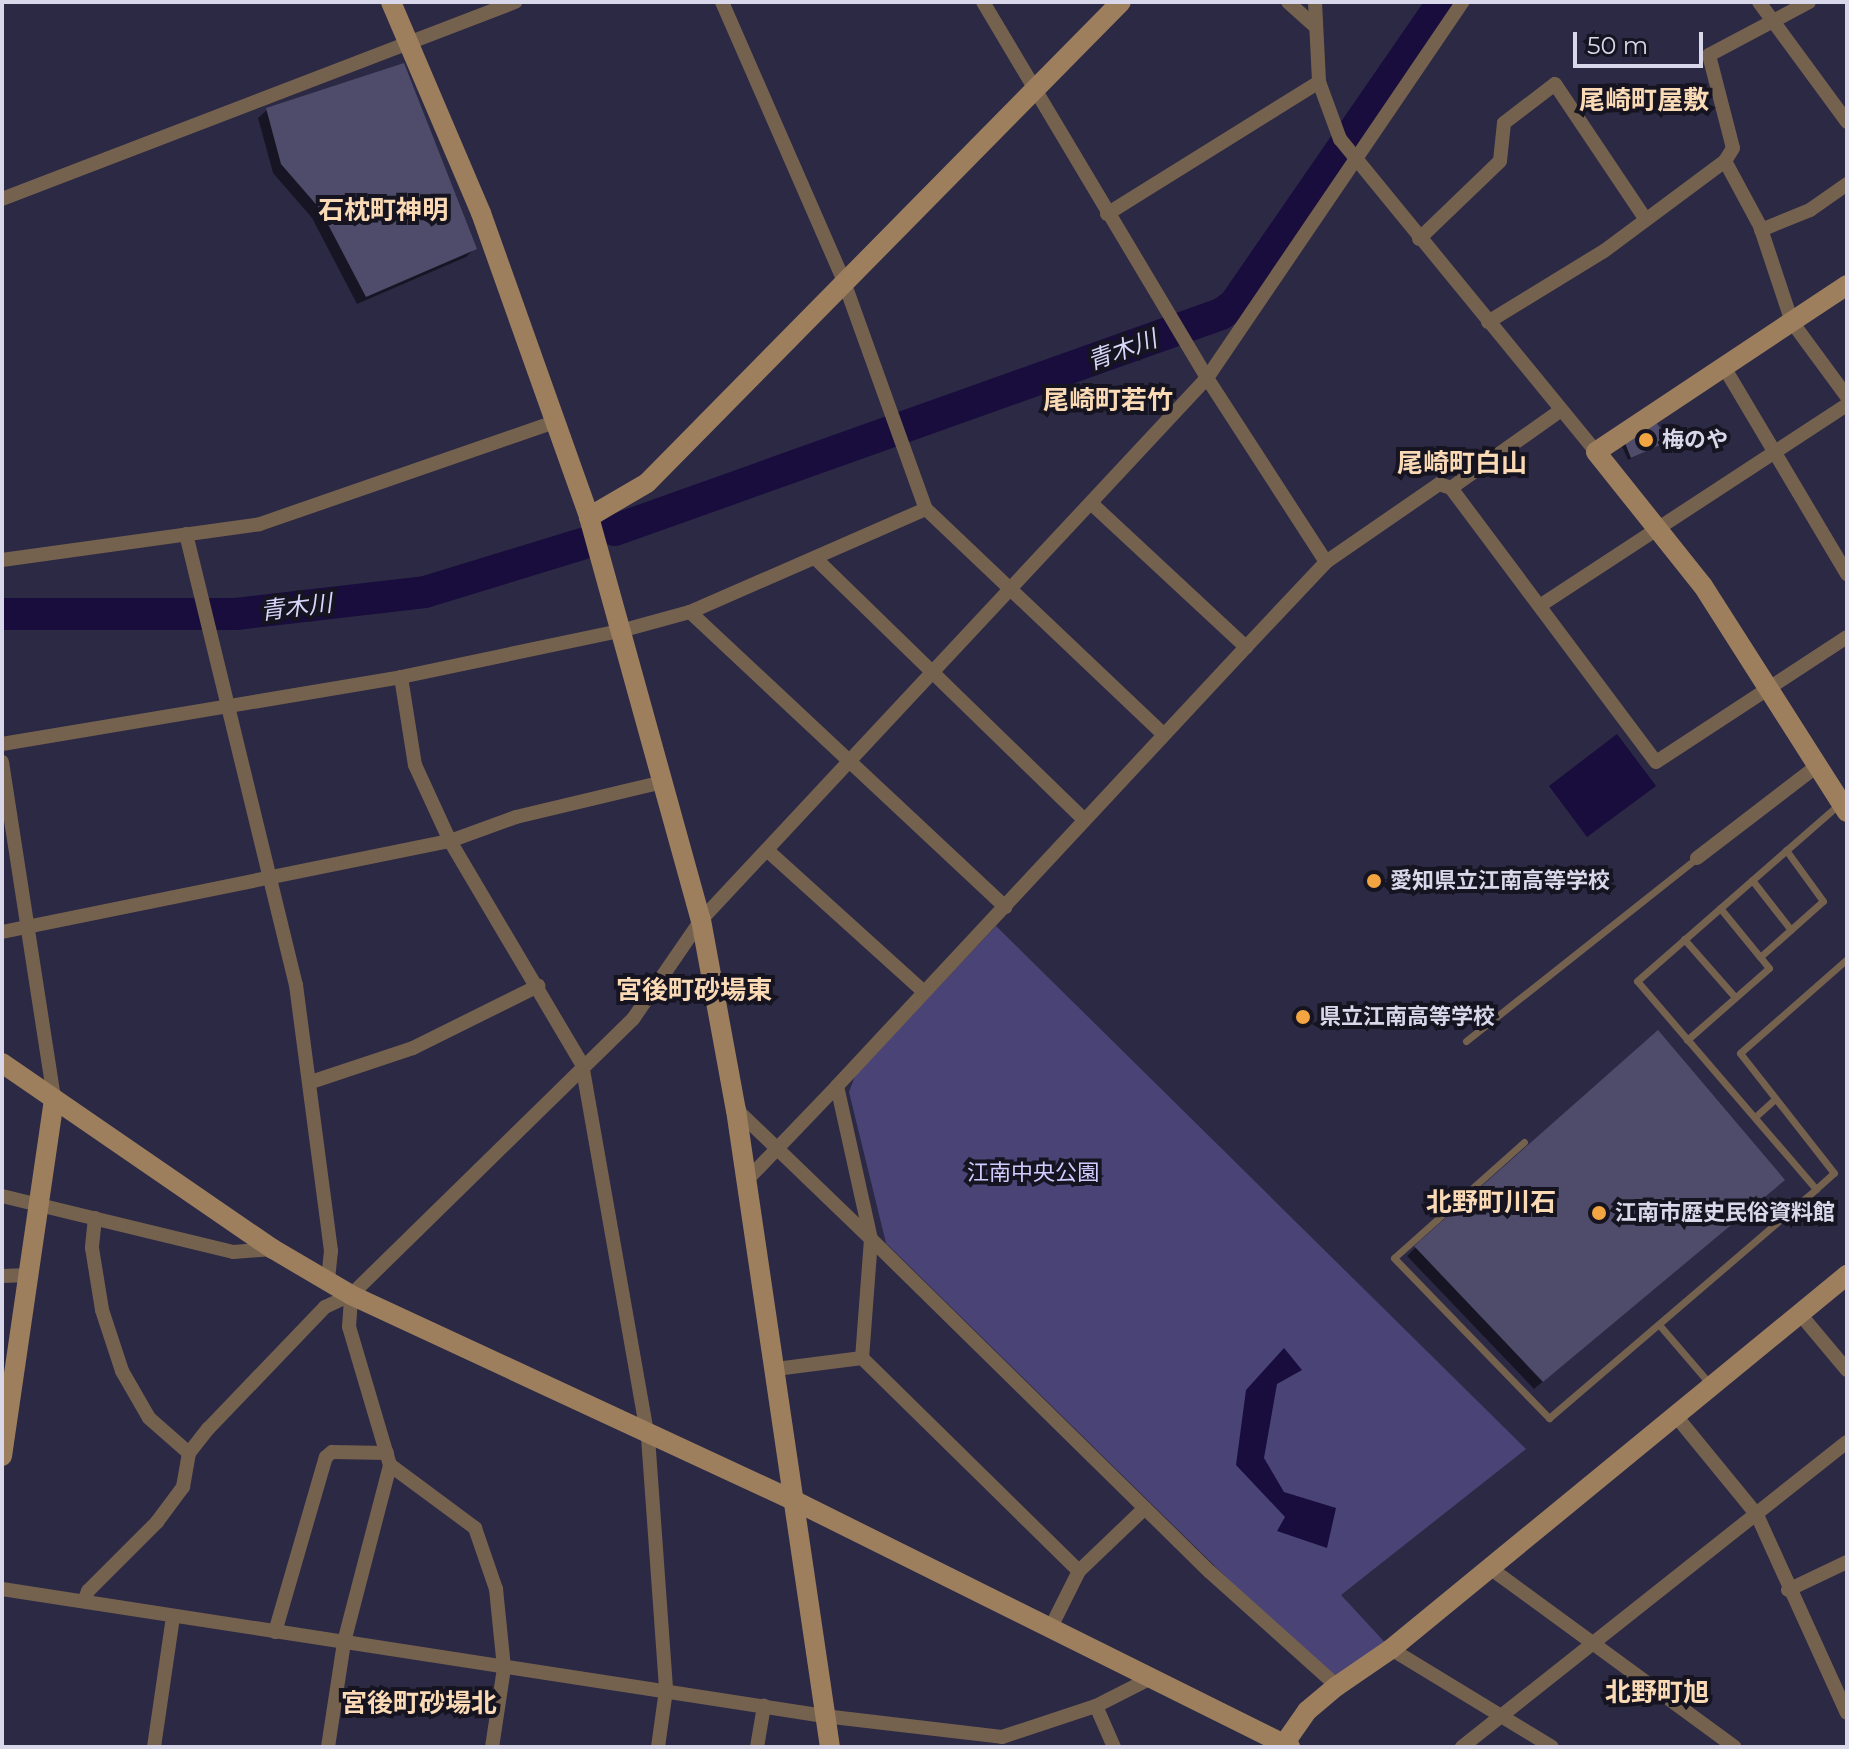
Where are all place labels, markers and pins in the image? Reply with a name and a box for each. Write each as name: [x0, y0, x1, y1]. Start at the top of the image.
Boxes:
place label: 梅のや: [1662, 427, 1728, 453]
marker: 梅のや: [1637, 431, 1655, 449]
place label: 愛知県立江南高等学校: [1390, 868, 1610, 894]
marker: 愛知県立江南高等学校: [1365, 872, 1383, 890]
place label: 県立江南高等学校: [1319, 1004, 1495, 1030]
marker: 県立江南高等学校: [1294, 1008, 1312, 1026]
place label: 江南市歴史民俗資料館: [1615, 1200, 1835, 1226]
marker: 江南市歴史民俗資料館: [1590, 1204, 1608, 1222]

